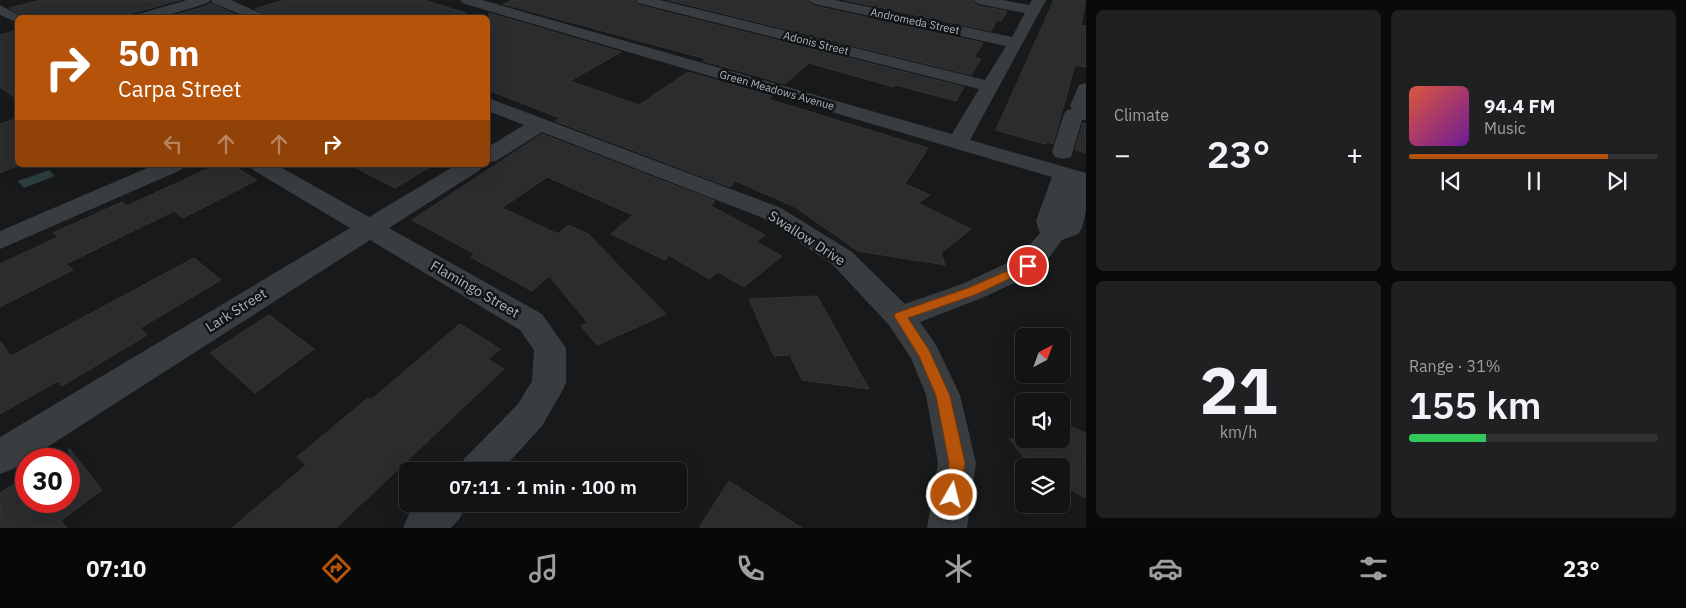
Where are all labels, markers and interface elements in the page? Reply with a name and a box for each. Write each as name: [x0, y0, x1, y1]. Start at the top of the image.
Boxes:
street label: Andromeda Street: [869, 5, 961, 37]
street label: Adonis Street: [782, 28, 850, 58]
text: 50 m: [118, 30, 200, 76]
icon: right: [35, 35, 100, 100]
street label: Green Meadows Avenue: [718, 67, 836, 113]
text: Carpa Street: [118, 74, 242, 103]
text: 94.4 FM: [1484, 94, 1555, 118]
text: Climate: [1114, 105, 1169, 125]
text: Music: [1484, 118, 1526, 138]
text: 23°: [1207, 129, 1270, 178]
icon: left: [159, 130, 187, 158]
icon: ahead: [212, 130, 240, 158]
icon: ahead: [265, 130, 293, 158]
icon: right: [318, 130, 346, 158]
text: −: [1114, 136, 1131, 173]
text: +: [1346, 136, 1363, 173]
icon: previous: [1437, 167, 1465, 195]
icon: pause: [1520, 167, 1548, 195]
icon: next: [1603, 167, 1631, 195]
street label: Swallow Drive: [765, 206, 849, 270]
pin: [1007, 245, 1049, 287]
icon: arrive: [1014, 252, 1042, 280]
street label: Flamingo Street: [427, 256, 523, 322]
street label: Lark Street: [202, 284, 270, 336]
north arrow: [1015, 328, 1070, 382]
map controls: [1015, 328, 1070, 513]
text: 21: [1199, 347, 1278, 432]
text: Range · 31%: [1409, 356, 1501, 376]
text: 155 km: [1409, 380, 1541, 429]
button: sound: [1015, 393, 1070, 448]
text: km/h: [1220, 422, 1257, 442]
speed limit sign: 30: [15, 448, 80, 513]
button: layers: [1015, 458, 1070, 513]
position arrow: [925, 468, 977, 520]
text: 07:11 · 1 min · 100 m: [449, 475, 637, 499]
icon: directions: [319, 551, 354, 586]
icon: music: [526, 551, 561, 586]
icon: phone: [733, 551, 768, 586]
icon: climate: [941, 551, 976, 586]
icon: car: [1148, 551, 1183, 586]
icon: filters: [1356, 551, 1391, 586]
text: 07:10: [86, 554, 146, 583]
text: 23°: [1563, 554, 1600, 583]

